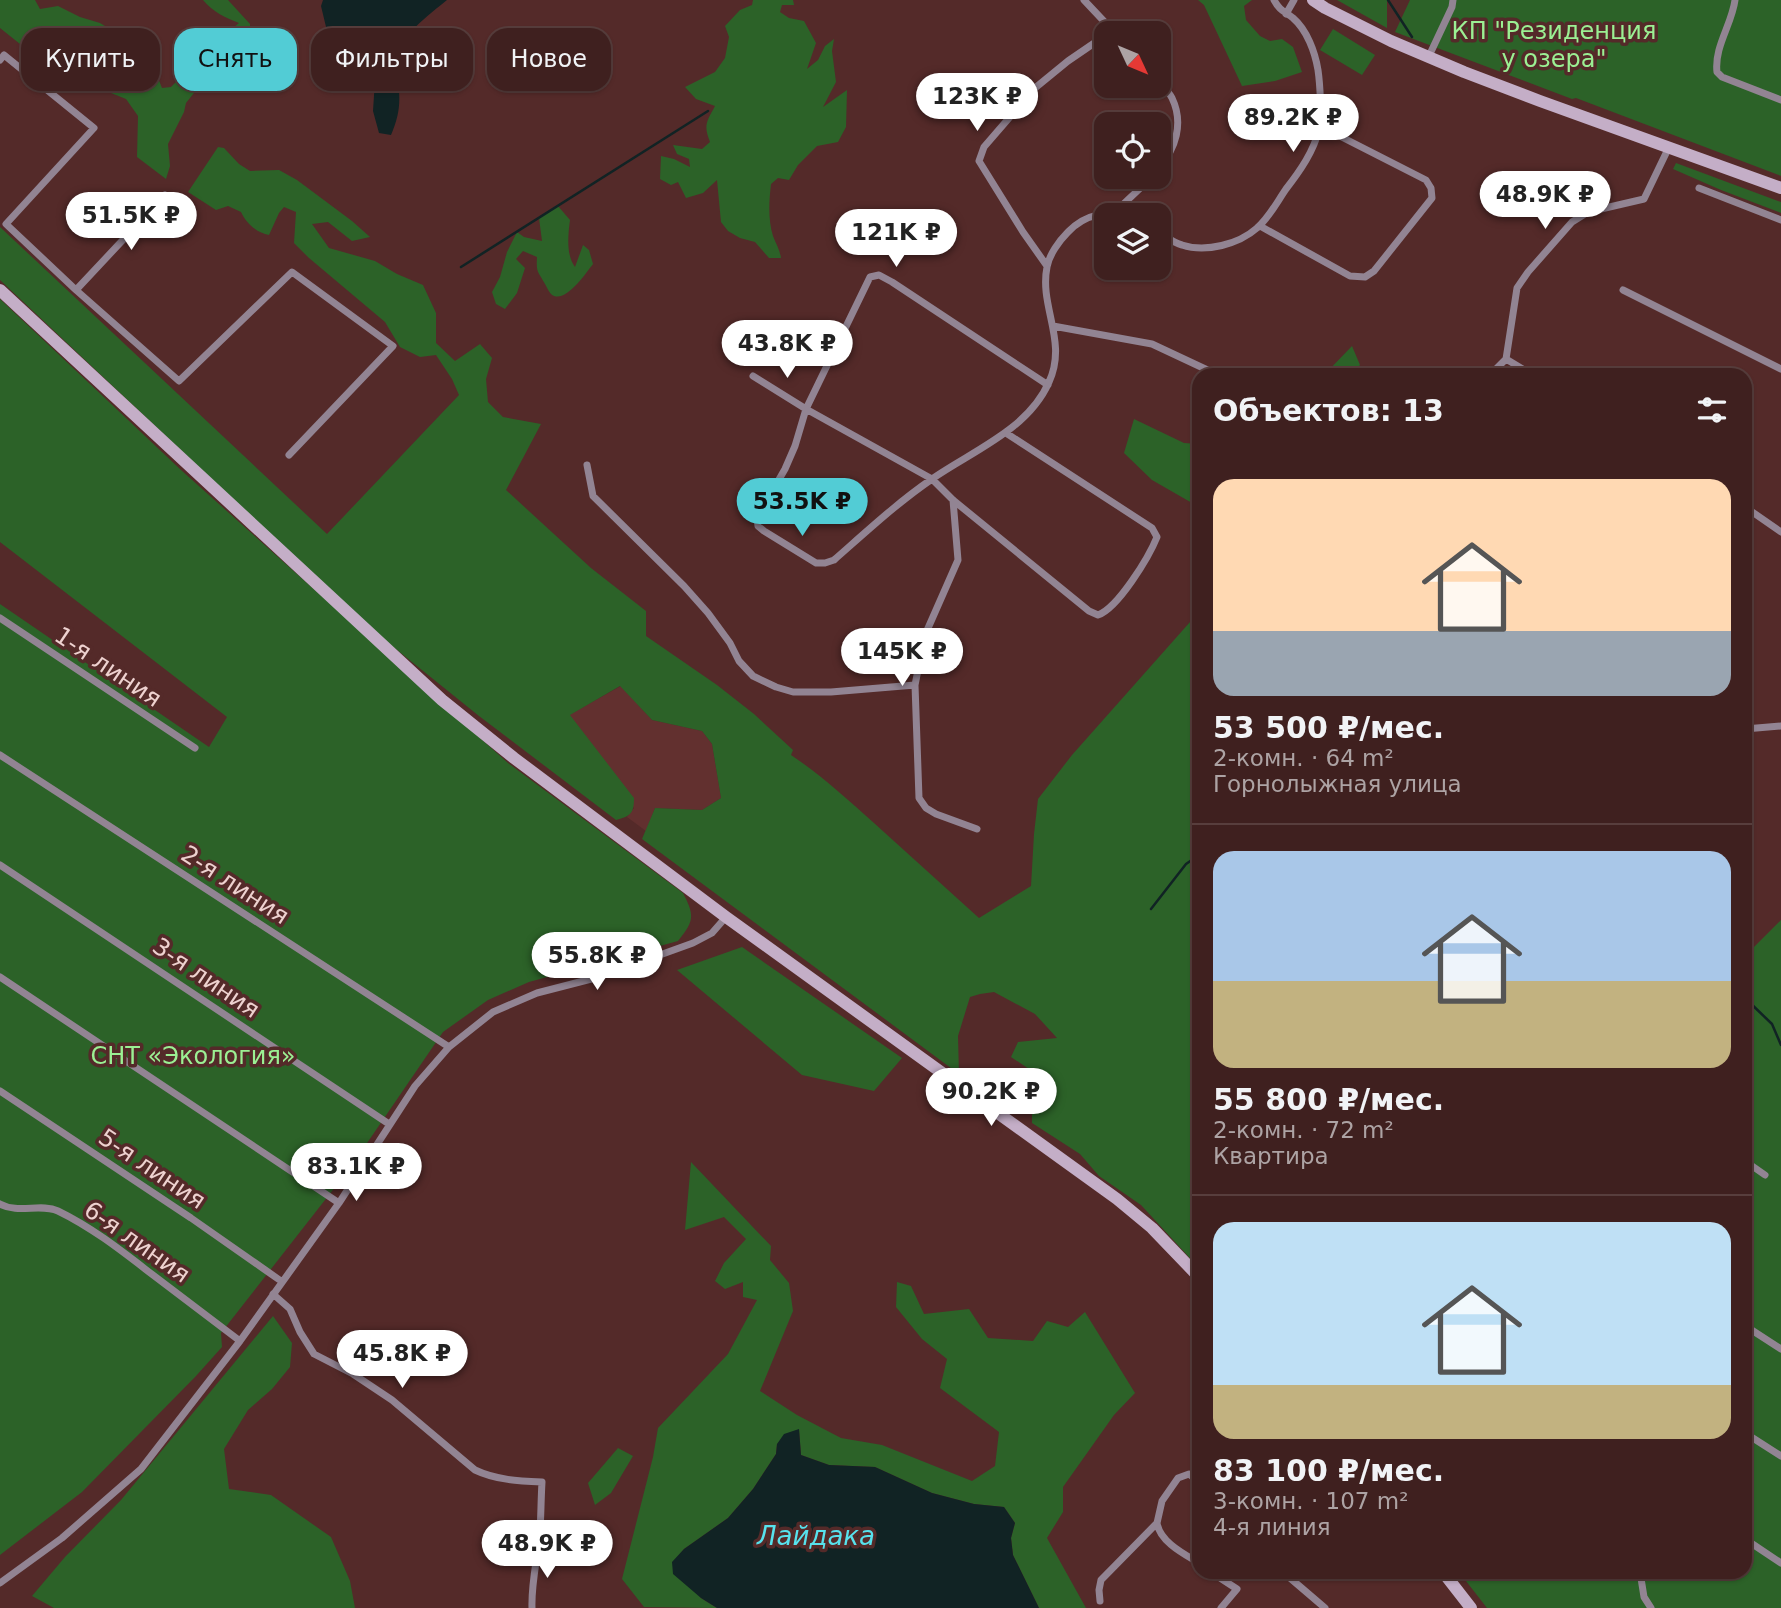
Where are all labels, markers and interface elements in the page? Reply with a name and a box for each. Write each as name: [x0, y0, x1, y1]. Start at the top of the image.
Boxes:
park label: КП "Резиденция у озера": [1452, 17, 1656, 73]
north arrow: [1094, 21, 1171, 98]
map controls: [1094, 21, 1171, 280]
chip: Купить: [21, 28, 160, 91]
chip: Снять: [174, 28, 297, 91]
chip: Фильтры: [311, 28, 473, 91]
chip: Новое: [487, 28, 611, 91]
pin: 123K ₽: [920, 74, 1034, 133]
text: 123K ₽: [932, 83, 1022, 109]
pin: 89.2K ₽: [1228, 94, 1358, 154]
text: 89.2K ₽: [1244, 104, 1342, 130]
button: locate: [1094, 112, 1171, 189]
pin: 48.9K ₽: [1480, 172, 1610, 231]
text: 48.9K ₽: [1496, 181, 1594, 207]
pin: 51.5K ₽: [66, 192, 196, 252]
text: 51.5K ₽: [82, 202, 180, 228]
button: layers: [1094, 203, 1171, 280]
pin: 121K ₽: [839, 210, 953, 269]
text: 121K ₽: [851, 219, 941, 245]
pin: 43.8K ₽: [722, 320, 852, 380]
text: 43.8K ₽: [738, 330, 836, 356]
icon: filters: [1693, 391, 1731, 429]
text: Объектов: 13: [1213, 393, 1444, 428]
pin: 53.5K ₽: [737, 478, 867, 538]
text: 53.5K ₽: [753, 488, 851, 514]
icon: home: [1409, 524, 1535, 650]
street label: 1-я линия: [49, 621, 167, 713]
pin: 145K ₽: [845, 628, 959, 688]
text: 145K ₽: [857, 638, 947, 664]
text: 53 500 ₽/мес.: [1213, 710, 1444, 745]
text: 2-комн. · 64 m²: [1213, 745, 1394, 771]
text: Горнолыжная улица: [1213, 771, 1462, 797]
street label: 2-я линия: [176, 840, 294, 930]
icon: home: [1409, 896, 1535, 1022]
street label: 3-я линия: [147, 932, 265, 1024]
pin: 55.8K ₽: [532, 932, 662, 992]
text: 55.8K ₽: [548, 942, 646, 968]
park label: СНТ «Экология»: [90, 1042, 296, 1070]
pin: 90.2K ₽: [926, 1068, 1056, 1128]
text: 90.2K ₽: [942, 1078, 1040, 1104]
text: 55 800 ₽/мес.: [1213, 1082, 1444, 1117]
text: 2-комн. · 72 m²: [1213, 1117, 1394, 1143]
street label: 5-я линия: [93, 1123, 211, 1215]
text: Квартира: [1213, 1143, 1329, 1169]
pin: 83.1K ₽: [291, 1144, 421, 1203]
text: 83.1K ₽: [307, 1153, 405, 1179]
street label: 6-я линия: [79, 1195, 195, 1289]
icon: home: [1409, 1267, 1535, 1393]
pin: 45.8K ₽: [337, 1330, 467, 1390]
text: 45.8K ₽: [353, 1340, 451, 1366]
text: 83 100 ₽/мес.: [1213, 1453, 1444, 1488]
text: 3-комн. · 107 m²: [1213, 1488, 1408, 1514]
text: 4-я линия: [1213, 1514, 1331, 1540]
pin: 48.9K ₽: [482, 1520, 612, 1580]
water label: Лайдака: [756, 1521, 875, 1551]
text: 48.9K ₽: [498, 1530, 596, 1556]

